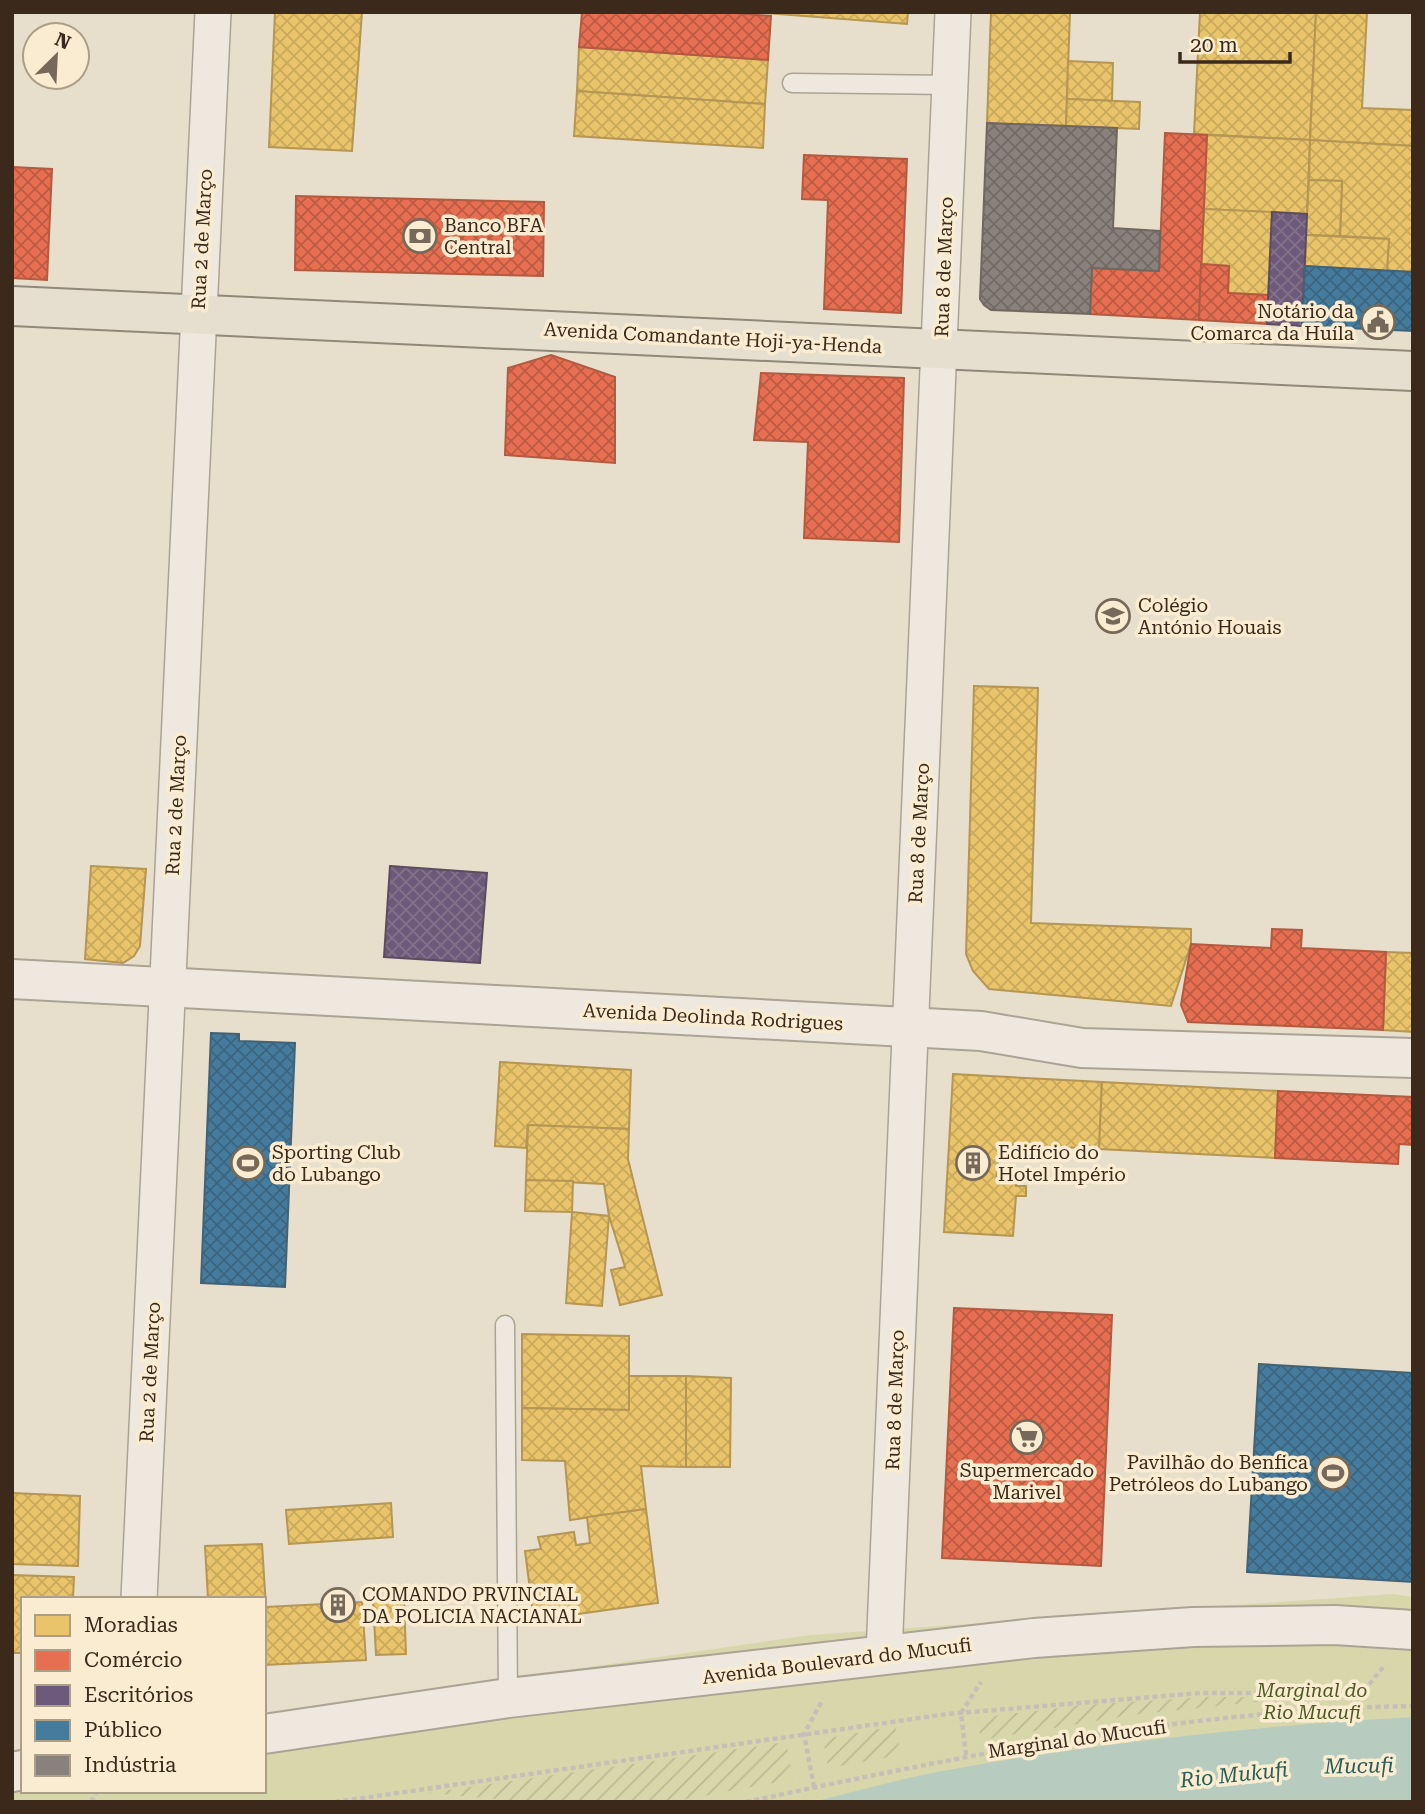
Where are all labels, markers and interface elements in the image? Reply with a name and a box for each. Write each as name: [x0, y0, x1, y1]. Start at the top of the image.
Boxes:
north arrow: [21, 21, 91, 91]
scale bar: [1180, 21, 1290, 65]
text: N: [51, 27, 74, 55]
text: 20 m: [1190, 33, 1238, 57]
street label: Rua 2 de Março: [187, 168, 217, 310]
street label: Rua 8 de Março: [930, 196, 958, 338]
place label: Banco BFA Central: [444, 214, 544, 259]
bank icon: Banco BFA Central: [401, 217, 439, 255]
place label: Notário da Comarca da Huíla: [1191, 300, 1355, 345]
public building icon: Notário da Comarca da Huíla: [1359, 303, 1397, 341]
street label: Avenida Comandante Hoji-ya-Henda: [543, 318, 883, 358]
place label: Colégio António Houais: [1138, 594, 1282, 639]
school or university icon: Colégio António Houais: [1094, 597, 1132, 635]
street label: Rua 2 de Março: [161, 734, 191, 876]
street label: Rua 8 de Março: [904, 762, 934, 904]
street label: Avenida Deolinda Rodrigues: [582, 999, 844, 1035]
place label: Sporting Club do Lubango: [272, 1141, 401, 1186]
place label: Edifício do Hotel Império: [998, 1141, 1126, 1186]
sports icon: Sporting Club do Lubango: [229, 1144, 267, 1182]
building icon: Edifício do Hotel Império: [954, 1144, 992, 1182]
street label: Rua 2 de Março: [135, 1301, 165, 1443]
street label: Rua 8 de Março: [881, 1329, 909, 1471]
supermarket icon: Supermercado Marivel: [1008, 1418, 1046, 1456]
place label: Pavilhão do Benfica Petróleos do Lubango: [1109, 1451, 1309, 1496]
sports icon: Pavilhão do Benfica Petróleos do Lubango: [1314, 1454, 1352, 1492]
place label: Supermercado Marivel: [960, 1459, 1094, 1504]
place label: COMANDO PRVINCIAL DA POLICIA NACIANAL: [362, 1583, 582, 1628]
building icon: COMANDO PRVINCIAL DA POLICIA NACIANAL: [319, 1586, 357, 1624]
legend: [21, 1597, 266, 1793]
text: Moradias: [84, 1613, 178, 1637]
street label: Avenida Boulevard do Mucufi: [701, 1633, 973, 1689]
text: Comércio: [84, 1648, 183, 1672]
park label: Marginal do Rio Mucufi: [1256, 1679, 1367, 1724]
text: Escritórios: [84, 1683, 193, 1707]
street label: Marginal do Mucufi: [986, 1715, 1168, 1763]
text: Público: [84, 1718, 162, 1742]
text: Indústria: [84, 1753, 177, 1777]
water label: Mucufi: [1323, 1753, 1394, 1779]
water label: Rio Mukufi: [1178, 1757, 1289, 1793]

